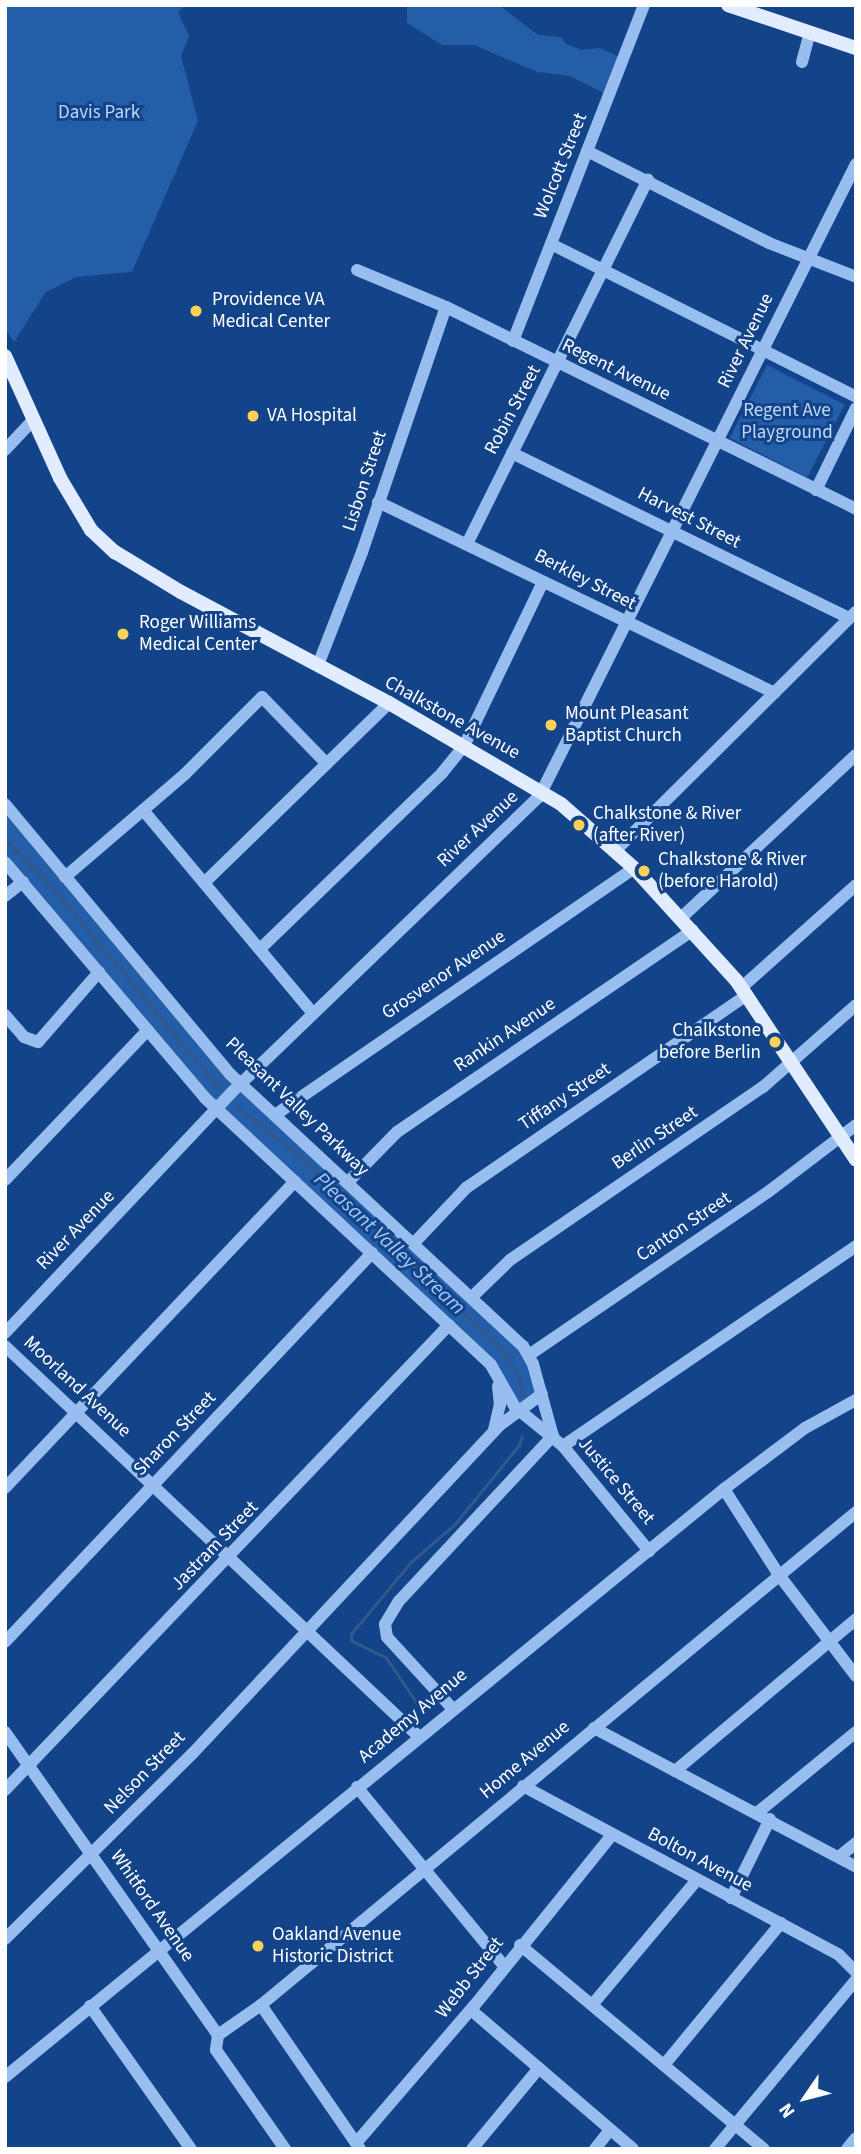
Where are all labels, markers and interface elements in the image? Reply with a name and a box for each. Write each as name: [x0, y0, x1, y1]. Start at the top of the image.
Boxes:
park label: Davis Park: [58, 102, 140, 124]
street label: Wolcott Street: [529, 110, 593, 222]
place label: Providence VA Medical Center: [212, 289, 330, 333]
street label: River Avenue: [713, 290, 779, 392]
marker: Providence VA Medical Center: [186, 301, 206, 321]
street label: Regent Avenue: [558, 334, 674, 406]
street label: Robin Street: [480, 361, 546, 459]
park label: Regent Ave Playground: [741, 400, 833, 444]
place label: VA Hospital: [267, 405, 357, 427]
marker: VA Hospital: [245, 408, 261, 424]
street label: Lisbon Street: [338, 428, 392, 534]
street label: Harvest Street: [634, 482, 744, 554]
street label: Berkley Street: [530, 545, 640, 615]
place label: Roger Williams Medical Center: [139, 612, 257, 656]
marker: Roger Williams Medical Center: [113, 624, 133, 644]
street label: Chalkstone Avenue: [380, 671, 524, 765]
place label: Mount Pleasant Baptist Church: [565, 703, 689, 747]
marker: Mount Pleasant Baptist Church: [543, 717, 559, 733]
street label: River Avenue: [433, 786, 523, 872]
place label: Chalkstone & River (after River): [593, 803, 741, 847]
marker: Chalkstone & River (after River): [571, 817, 587, 833]
place label: Chalkstone & River (before Harold): [658, 849, 806, 893]
marker: Chalkstone & River (before Harold): [636, 863, 652, 879]
street label: Grosvenor Avenue: [378, 925, 510, 1025]
street label: Rankin Avenue: [450, 993, 560, 1077]
place label: Chalkstone before Berlin: [659, 1020, 761, 1064]
street label: Pleasant Valley Parkway: [220, 1033, 374, 1181]
marker: Chalkstone before Berlin: [767, 1034, 783, 1050]
street label: Tiffany Street: [515, 1058, 615, 1136]
street label: Berlin Street: [608, 1101, 702, 1175]
water label: Pleasant Valley Stream: [309, 1167, 471, 1319]
street label: River Avenue: [32, 1185, 120, 1275]
street label: Canton Street: [632, 1187, 736, 1267]
street label: Moorland Avenue: [18, 1331, 136, 1443]
street label: Sharon Street: [129, 1387, 221, 1481]
street label: Justice Street: [573, 1433, 659, 1529]
street label: Jastram Street: [167, 1497, 263, 1595]
street label: Academy Avenue: [354, 1664, 472, 1768]
street label: Home Avenue: [475, 1716, 575, 1804]
street label: Nelson Street: [100, 1727, 190, 1819]
street label: Bolton Avenue: [644, 1823, 756, 1897]
street label: Whitford Avenue: [105, 1846, 199, 1966]
place label: Oakland Avenue Historic District: [272, 1924, 401, 1968]
street label: Webb Street: [431, 1933, 509, 2023]
marker: Oakland Avenue Historic District: [250, 1938, 266, 1954]
north arrow: [770, 2063, 840, 2133]
text: N: [773, 2097, 802, 2123]

